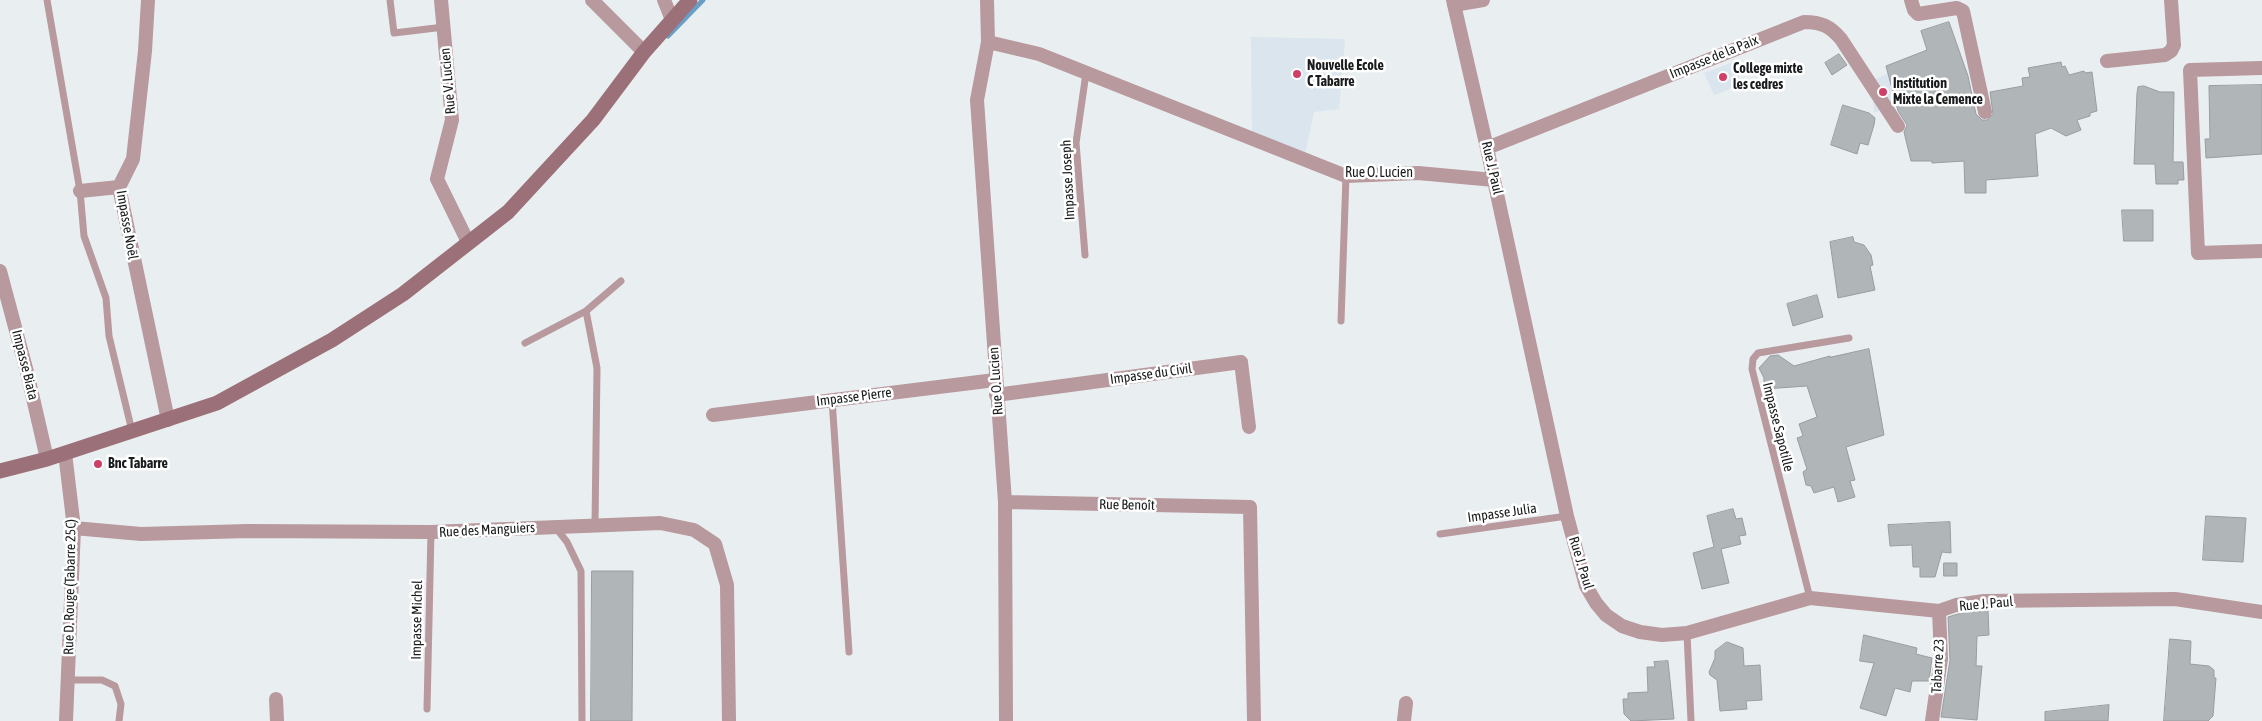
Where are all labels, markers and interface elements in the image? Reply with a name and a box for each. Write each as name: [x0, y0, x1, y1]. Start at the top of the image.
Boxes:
street label: Impasse de la Paix: [1667, 32, 1761, 82]
street label: Rue V. Lucien: [437, 47, 459, 115]
place label: Nouvelle Ecole C Tabarre: [1307, 58, 1384, 90]
place label: College mixte les cedres: [1733, 61, 1803, 94]
marker: Nouvelle Ecole C Tabarre: [1291, 68, 1303, 80]
marker: College mixte les cedres: [1717, 71, 1729, 83]
place label: Institution Mixte la Cemence: [1893, 76, 1983, 108]
marker: Institution Mixte la Cemence: [1877, 86, 1889, 98]
street label: Impasse Joseph: [1057, 139, 1079, 221]
street label: Rue J. Paul: [1478, 140, 1506, 196]
street label: Rue O. Lucien: [1345, 165, 1413, 181]
street label: Impasse Noël: [113, 189, 141, 261]
street label: Impasse Biata: [8, 328, 42, 402]
street label: Rue O. Lucien: [985, 346, 1007, 416]
street label: Impasse du Civil: [1109, 360, 1193, 388]
street label: Impasse Sapotille: [1759, 381, 1797, 473]
street label: Impasse Pierre: [815, 384, 893, 410]
place label: Bnc Tabarre: [108, 456, 168, 472]
marker: Bnc Tabarre: [92, 458, 104, 470]
street label: Rue Benoît: [1099, 496, 1155, 514]
street label: Impasse Julia: [1466, 500, 1538, 526]
street label: Rue D. Rouge (Tabarre 25C): [60, 519, 80, 655]
street label: Rue des Manguiers: [439, 519, 535, 541]
street label: Rue J. Paul: [1565, 535, 1597, 591]
street label: Impasse Michel: [408, 580, 426, 660]
street label: Rue J. Paul: [1958, 593, 2014, 615]
street label: Tabarre 23: [1928, 638, 1948, 694]

